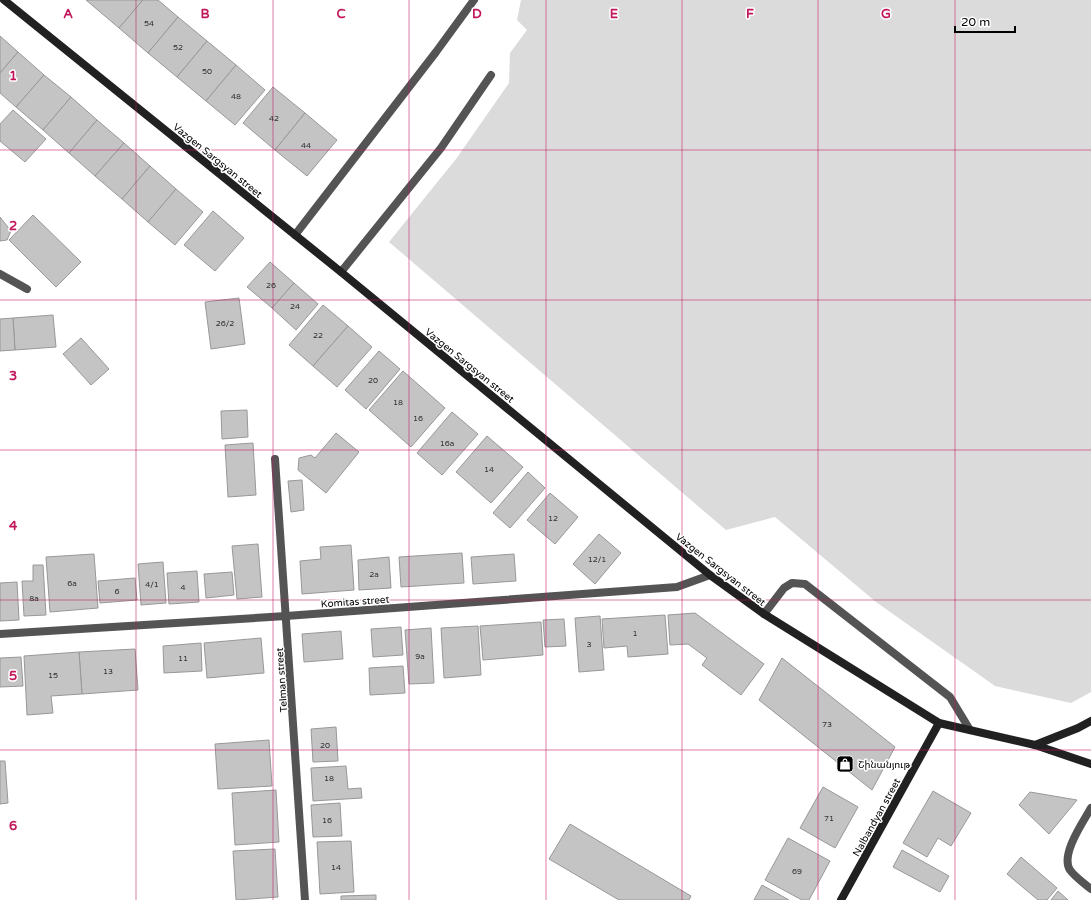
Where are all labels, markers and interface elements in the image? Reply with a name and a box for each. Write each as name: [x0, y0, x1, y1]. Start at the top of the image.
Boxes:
text: A: [63, 6, 73, 22]
text: B: [200, 6, 210, 22]
text: C: [336, 6, 346, 22]
text: D: [472, 6, 482, 22]
text: E: [610, 6, 618, 22]
text: F: [746, 6, 754, 22]
text: G: [881, 6, 891, 22]
scale bar: [955, 8, 1015, 34]
text: 20 m: [961, 15, 990, 29]
house number: 54: [144, 19, 154, 28]
house number: 52: [173, 43, 183, 52]
house number: 50: [202, 67, 212, 76]
text: 1: [9, 68, 17, 84]
house number: 48: [231, 92, 241, 101]
house number: 42: [269, 114, 279, 123]
street label: Vazgen Sargsyan street: [170, 121, 264, 201]
house number: 44: [301, 141, 311, 150]
text: 2: [9, 218, 17, 234]
house number: 26: [266, 281, 276, 290]
house number: 24: [290, 302, 300, 311]
house number: 26/2: [216, 319, 234, 328]
street label: Vazgen Sargsyan street: [422, 326, 516, 406]
house number: 22: [313, 331, 323, 340]
text: 3: [9, 368, 17, 384]
house number: 20: [368, 376, 378, 385]
house number: 18: [393, 398, 403, 407]
house number: 16: [413, 414, 423, 423]
house number: 16a: [440, 439, 454, 448]
house number: 14: [484, 465, 494, 474]
house number: 12: [548, 514, 558, 523]
text: 4: [9, 518, 18, 534]
street label: Vazgen Sargsyan street: [673, 531, 768, 609]
house number: 12/1: [588, 555, 606, 564]
house number: 2a: [369, 570, 379, 579]
house number: 6a: [67, 579, 77, 588]
house number: 4/1: [145, 580, 159, 589]
house number: 4: [180, 583, 186, 592]
house number: 6: [114, 587, 120, 596]
house number: 8a: [29, 594, 39, 603]
street label: Komitas street: [320, 594, 390, 610]
house number: 1: [632, 629, 638, 638]
house number: 3: [586, 640, 592, 649]
street label: Telman street: [274, 647, 290, 713]
house number: 9a: [415, 652, 425, 661]
house number: 11: [178, 654, 188, 663]
house number: 13: [103, 667, 113, 676]
text: 5: [9, 668, 17, 684]
house number: 15: [48, 671, 58, 680]
house number: 73: [822, 720, 832, 729]
house number: 20: [320, 741, 330, 750]
shop icon: Շինանյութ: [835, 754, 855, 774]
place label: Շինանյութ: [858, 759, 910, 771]
house number: 18: [324, 774, 334, 783]
street label: Nalbandyan street: [850, 776, 903, 859]
house number: 71: [824, 814, 834, 823]
house number: 16: [322, 816, 332, 825]
text: 6: [9, 818, 17, 834]
house number: 14: [331, 863, 341, 872]
house number: 69: [792, 867, 802, 876]

